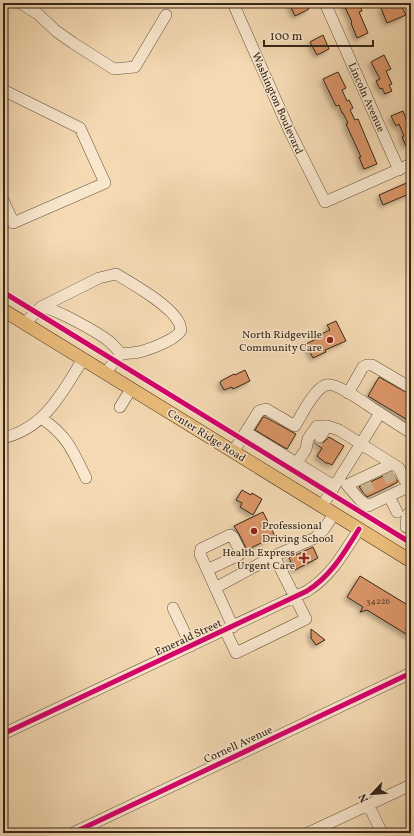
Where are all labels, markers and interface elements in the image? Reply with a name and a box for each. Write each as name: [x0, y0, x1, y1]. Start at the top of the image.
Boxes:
scale bar: [264, 22, 373, 48]
text: 100 m: [270, 29, 303, 45]
street label: Washington Boulevard: [247, 50, 306, 157]
street label: Lincoln Avenue: [344, 60, 388, 135]
place label: North Ridgeville Community Care: [239, 328, 322, 356]
marker: North Ridgeville Community Care: [325, 335, 335, 345]
street label: Center Ridge Road: [164, 406, 248, 466]
place label: Professional Driving School: [262, 519, 334, 547]
marker: Professional Driving School: [249, 526, 259, 536]
place label: Health Express Urgent Care: [222, 546, 295, 574]
marker: Health Express Urgent Care: [298, 552, 310, 564]
house number: 34226: [366, 595, 391, 608]
street label: Emerald Street: [153, 616, 225, 660]
street label: Cornell Avenue: [202, 723, 275, 768]
north arrow: [352, 774, 392, 814]
text: N: [356, 791, 373, 805]

